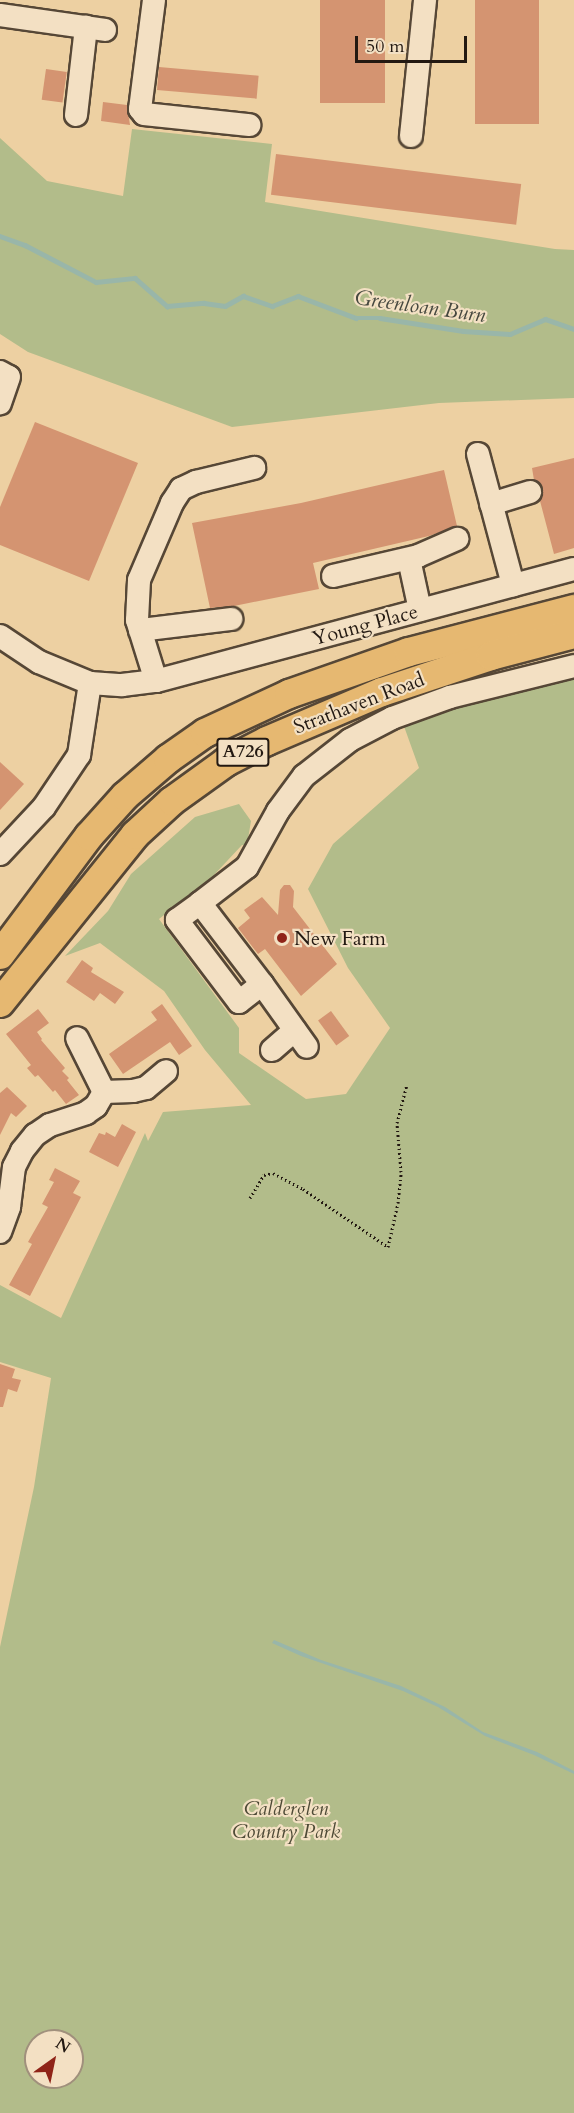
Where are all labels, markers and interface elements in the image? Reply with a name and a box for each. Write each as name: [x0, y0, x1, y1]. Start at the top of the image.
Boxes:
scale bar: [358, 24, 470, 62]
text: 50 m: [366, 34, 405, 59]
water label: Greenloan Burn: [353, 285, 487, 329]
street label: Young Place: [310, 599, 420, 651]
street label: Strathaven Road: [290, 667, 428, 739]
road number: A726: [216, 737, 270, 767]
place label: New Farm: [294, 926, 386, 950]
marker: New Farm: [275, 931, 289, 945]
park label: Calderglen Country Park: [232, 1796, 340, 1843]
north arrow: [24, 2029, 84, 2089]
text: N: [51, 2033, 75, 2059]

